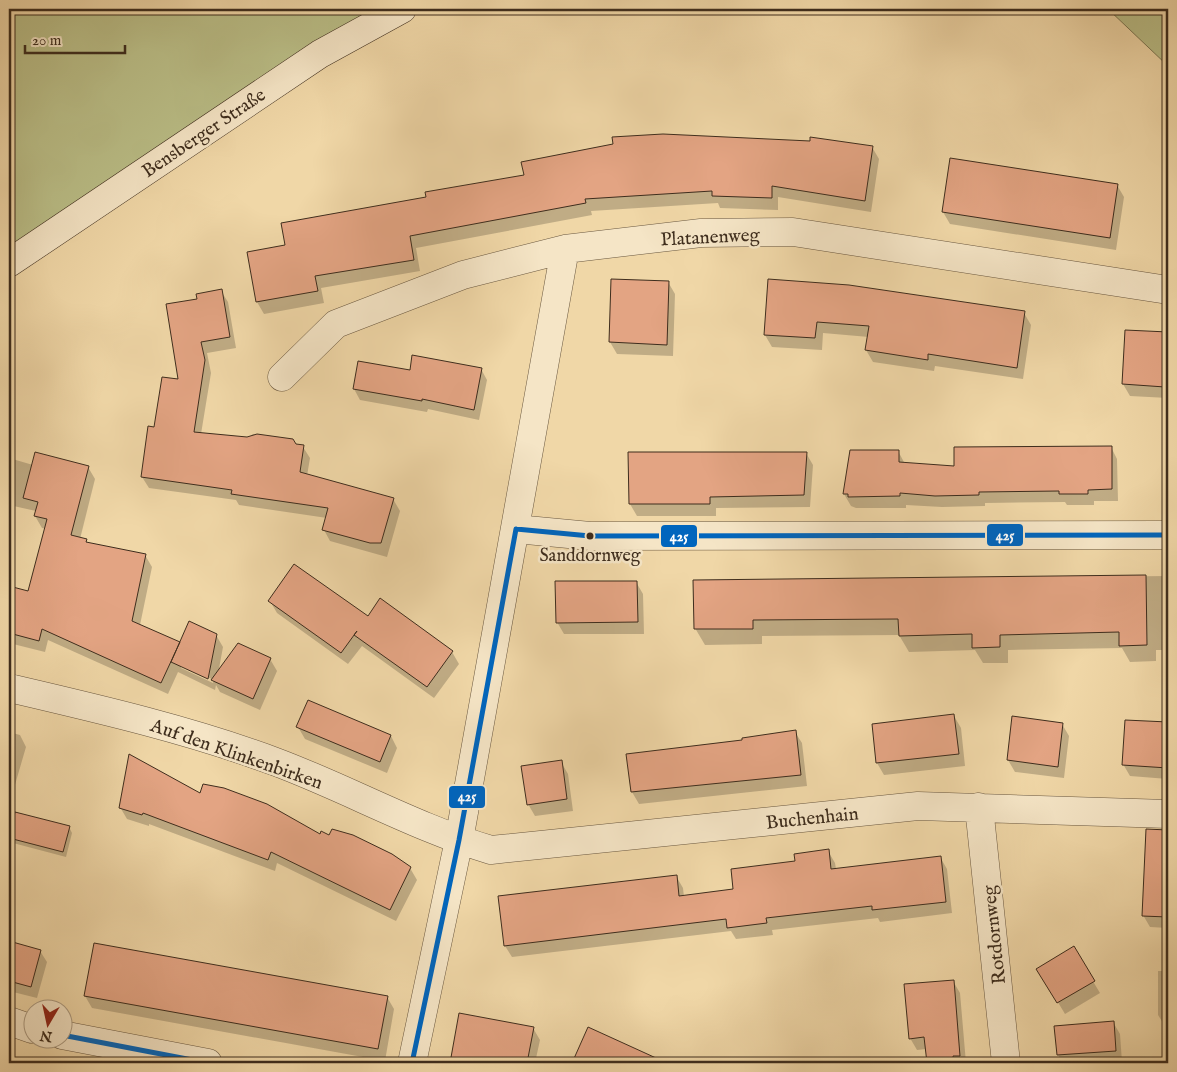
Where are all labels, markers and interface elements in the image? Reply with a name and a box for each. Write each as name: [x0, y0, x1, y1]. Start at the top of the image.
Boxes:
scale bar: [25, 22, 125, 54]
text: 20 m: [32, 31, 62, 50]
street label: Bensberger Straße: [138, 83, 271, 184]
street label: Platanenweg: [660, 223, 761, 253]
line badge: 425: [986, 523, 1024, 547]
line badge: 425: [660, 524, 698, 548]
text: 425: [996, 527, 1014, 545]
text: 425: [670, 528, 688, 546]
marker: Sanddornweg: [585, 531, 595, 541]
place label: Sanddornweg: [539, 545, 641, 568]
street label: Auf den Klinkenbirken: [146, 714, 326, 796]
line badge: 425: [448, 785, 486, 809]
text: 425: [458, 788, 476, 806]
street label: Buchenhain: [765, 802, 860, 836]
street label: Rotdornweg: [978, 883, 1012, 986]
north arrow: [22, 1000, 72, 1050]
text: N: [39, 1026, 55, 1046]

